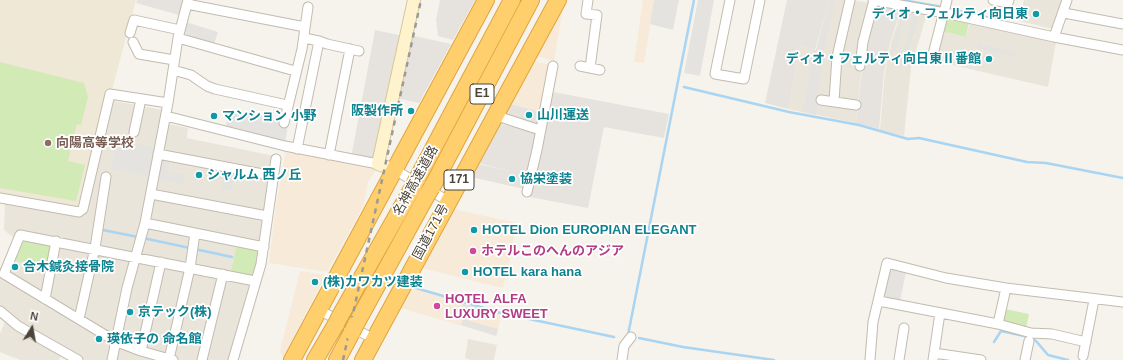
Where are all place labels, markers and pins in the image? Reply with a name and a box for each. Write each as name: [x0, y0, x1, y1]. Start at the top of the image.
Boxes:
place label: ディオ・フェルティ向日東: [872, 6, 1028, 22]
marker: ディオ・フェルティ向日東: [1031, 9, 1041, 19]
place label: ディオ・フェルティ向日東Ⅱ番館: [786, 51, 981, 67]
marker: ディオ・フェルティ向日東Ⅱ番館: [984, 54, 994, 64]
place label: 阪製作所: [351, 103, 403, 119]
marker: 阪製作所: [406, 106, 416, 116]
place label: 山川運送: [537, 107, 589, 123]
place label: マンション 小野: [222, 108, 317, 124]
marker: 山川運送: [524, 110, 534, 120]
marker: マンション 小野: [209, 111, 219, 121]
place label: 向陽高等学校: [56, 135, 134, 151]
marker: 向陽高等学校: [43, 138, 53, 148]
place label: シャルム 西ノ丘: [207, 167, 302, 183]
marker: シャルム 西ノ丘: [194, 170, 204, 180]
place label: 協栄塗装: [520, 171, 572, 187]
marker: 協栄塗装: [507, 174, 517, 184]
place label: HOTEL Dion EUROPIAN ELEGANT: [482, 222, 696, 238]
marker: HOTEL Dion EUROPIAN ELEGANT: [469, 225, 479, 235]
place label: ホテルこのへんのアジア: [481, 243, 624, 259]
marker: ホテルこのへんのアジア: [468, 246, 478, 256]
place label: 合木鍼灸接骨院: [23, 259, 114, 275]
marker: 合木鍼灸接骨院: [10, 262, 20, 272]
place label: HOTEL kara hana: [473, 264, 581, 280]
marker: HOTEL kara hana: [460, 267, 470, 277]
place label: (株)カワカツ建装: [323, 274, 423, 290]
marker: (株)カワカツ建装: [310, 277, 320, 287]
place label: HOTEL ALFA LUXURY SWEET: [445, 291, 548, 322]
marker: HOTEL ALFA LUXURY SWEET: [432, 301, 442, 311]
place label: 京テック(株): [138, 304, 212, 320]
marker: 京テック(株): [125, 307, 135, 317]
place label: 瑛依子の 命名館: [107, 331, 202, 347]
marker: 瑛依子の 命名館: [94, 334, 104, 344]

